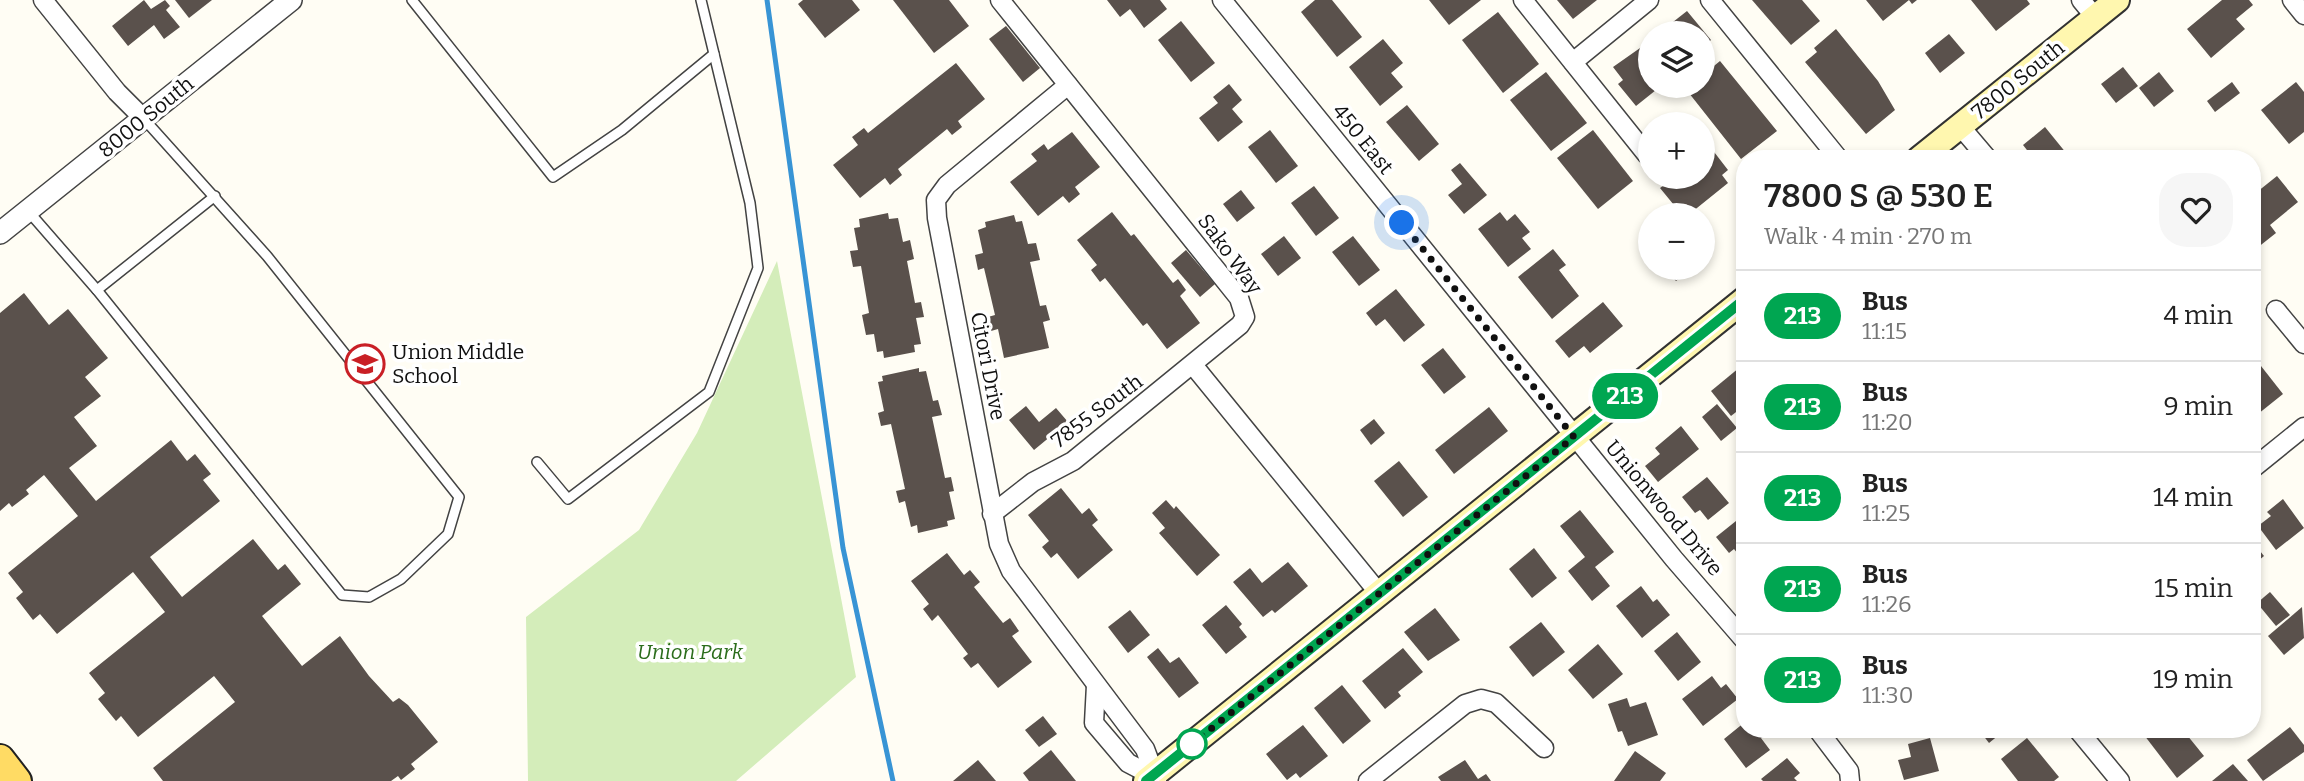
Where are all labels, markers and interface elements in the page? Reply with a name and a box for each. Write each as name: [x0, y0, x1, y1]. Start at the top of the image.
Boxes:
map controls: [1638, 21, 1715, 280]
button: layers: [1638, 21, 1715, 98]
street label: 7800 South: [1966, 35, 2070, 125]
street label: 8000 South: [93, 71, 199, 163]
street label: 450 East: [1327, 99, 1399, 180]
button: +: [1638, 112, 1715, 189]
button: heart: [2159, 173, 2233, 247]
text: 7800 S @ 530 E: [1764, 176, 1993, 216]
button: −: [1638, 203, 1715, 280]
your location: [1384, 205, 1419, 240]
street label: Sako Way: [1192, 209, 1268, 300]
text: Walk · 4 min · 270 m: [1764, 222, 1972, 250]
text: Bus: [1862, 286, 1908, 317]
text: 4 min: [2164, 300, 2233, 331]
text: 213: [1784, 302, 1821, 330]
street label: Citori Drive: [965, 310, 1011, 422]
text: 11:15: [1862, 317, 1907, 345]
place label: Union Middle School: [392, 339, 524, 389]
school or university icon: Union Middle School: [344, 343, 386, 385]
street label: 7855 South: [1046, 368, 1148, 454]
line badge: 213: [1585, 373, 1665, 419]
text: Bus: [1862, 377, 1908, 408]
text: 213: [1606, 382, 1644, 410]
text: 9 min: [2164, 391, 2233, 422]
text: 213: [1784, 393, 1821, 421]
text: 11:20: [1862, 408, 1913, 436]
street label: Unionwood Drive: [1600, 435, 1728, 581]
text: Bus: [1862, 468, 1908, 499]
text: 14 min: [2153, 482, 2233, 513]
text: 213: [1784, 484, 1821, 512]
text: 11:25: [1862, 499, 1910, 527]
text: Bus: [1862, 559, 1908, 590]
text: 15 min: [2154, 573, 2233, 604]
text: 213: [1784, 575, 1821, 603]
text: 11:26: [1862, 590, 1912, 618]
park label: Union Park: [637, 639, 744, 665]
text: Bus: [1862, 650, 1908, 681]
text: 19 min: [2153, 664, 2233, 695]
text: 213: [1784, 666, 1821, 694]
text: 11:30: [1862, 681, 1913, 709]
unlabelled marker: [1177, 729, 1207, 759]

